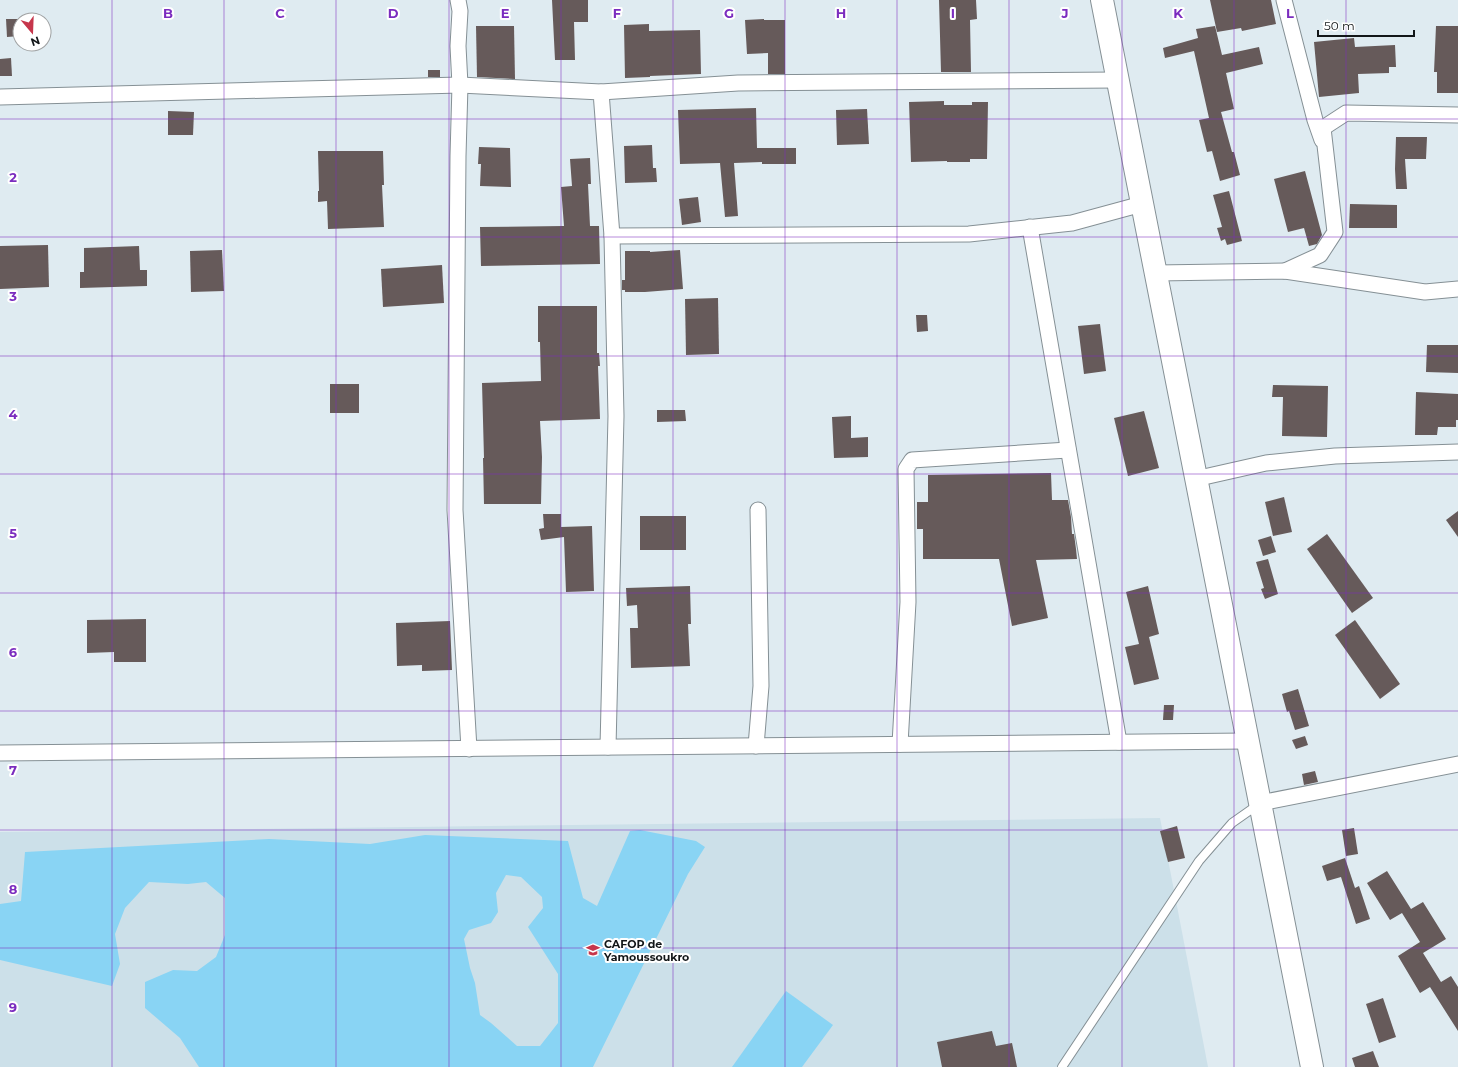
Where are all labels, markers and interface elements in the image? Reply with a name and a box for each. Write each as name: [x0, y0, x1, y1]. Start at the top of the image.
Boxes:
text: B: [163, 5, 173, 21]
text: C: [275, 5, 285, 21]
text: D: [388, 5, 399, 21]
text: E: [501, 5, 510, 21]
text: F: [613, 5, 621, 21]
text: G: [724, 5, 734, 21]
text: H: [836, 5, 846, 21]
text: I: [951, 5, 955, 21]
text: J: [1060, 5, 1069, 21]
text: K: [1173, 5, 1183, 21]
text: L: [1286, 5, 1294, 21]
north arrow: [12, 12, 52, 52]
scale bar: [1318, 12, 1414, 38]
text: 50 m: [1324, 18, 1355, 33]
text: N: [29, 33, 42, 50]
text: 2: [9, 169, 17, 185]
text: 3: [8, 288, 17, 304]
text: 4: [9, 406, 18, 422]
text: 5: [9, 525, 17, 541]
text: 6: [9, 644, 18, 660]
text: 7: [9, 762, 17, 778]
text: 8: [9, 881, 18, 897]
place label: CAFOP de Yamoussoukro: [603, 937, 689, 964]
school or university icon: CAFOP de Yamoussoukro: [585, 942, 601, 958]
text: 9: [9, 999, 17, 1015]

